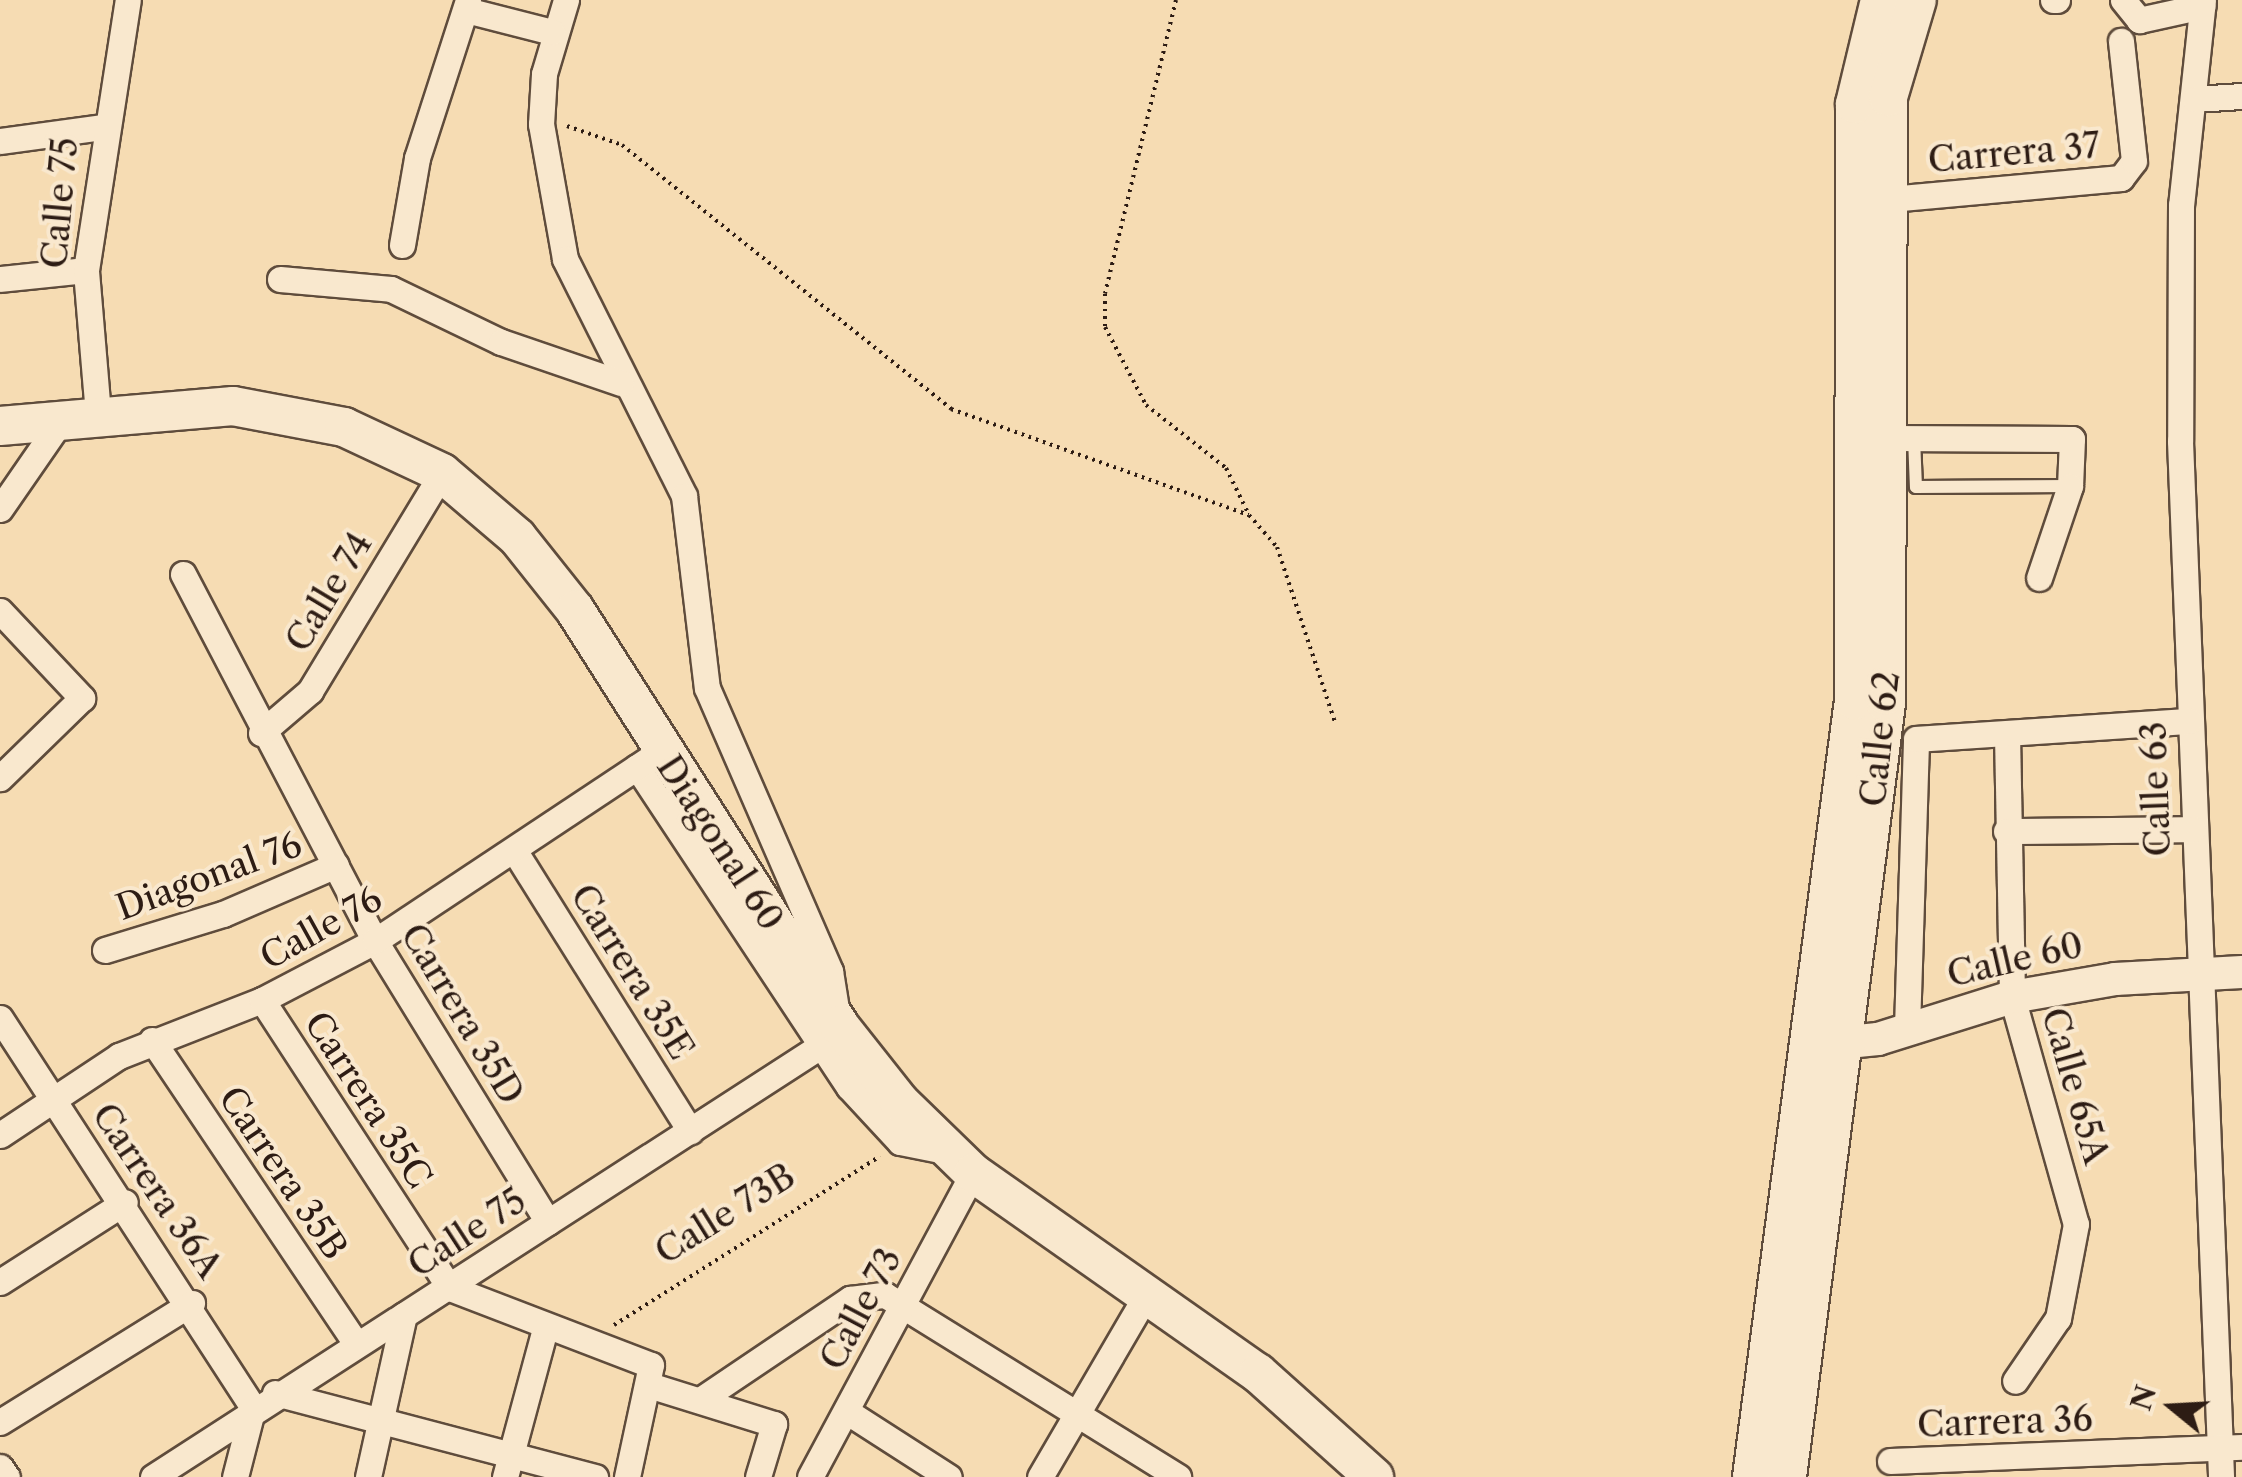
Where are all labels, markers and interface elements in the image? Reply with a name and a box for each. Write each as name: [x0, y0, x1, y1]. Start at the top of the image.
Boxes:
street label: Carrera 37: [1926, 125, 2102, 181]
street label: Calle 75: [33, 136, 87, 270]
street label: Calle 74: [277, 525, 381, 659]
street label: Calle 62: [1852, 669, 1908, 809]
street label: Calle 63: [2133, 721, 2179, 857]
street label: Diagonal 60: [648, 748, 792, 938]
street label: Diagonal 76: [111, 823, 307, 929]
street label: Carrera 35E: [562, 877, 702, 1067]
street label: Calle 76: [253, 878, 389, 978]
street label: Carrera 35D: [392, 916, 532, 1112]
street label: Calle 60: [1943, 924, 2087, 996]
street label: Calle 65A: [2033, 1003, 2117, 1169]
street label: Carrera 35C: [295, 1004, 441, 1196]
street label: Carrera 35B: [210, 1079, 356, 1267]
street label: Carrera 36A: [83, 1095, 231, 1287]
street label: Calle 73B: [648, 1155, 802, 1273]
street label: Calle 75: [400, 1180, 534, 1286]
street label: Calle 73: [812, 1241, 910, 1377]
north arrow: [2122, 1357, 2222, 1457]
text: N: [2124, 1381, 2163, 1415]
street label: Carrera 36: [1916, 1398, 2094, 1446]

